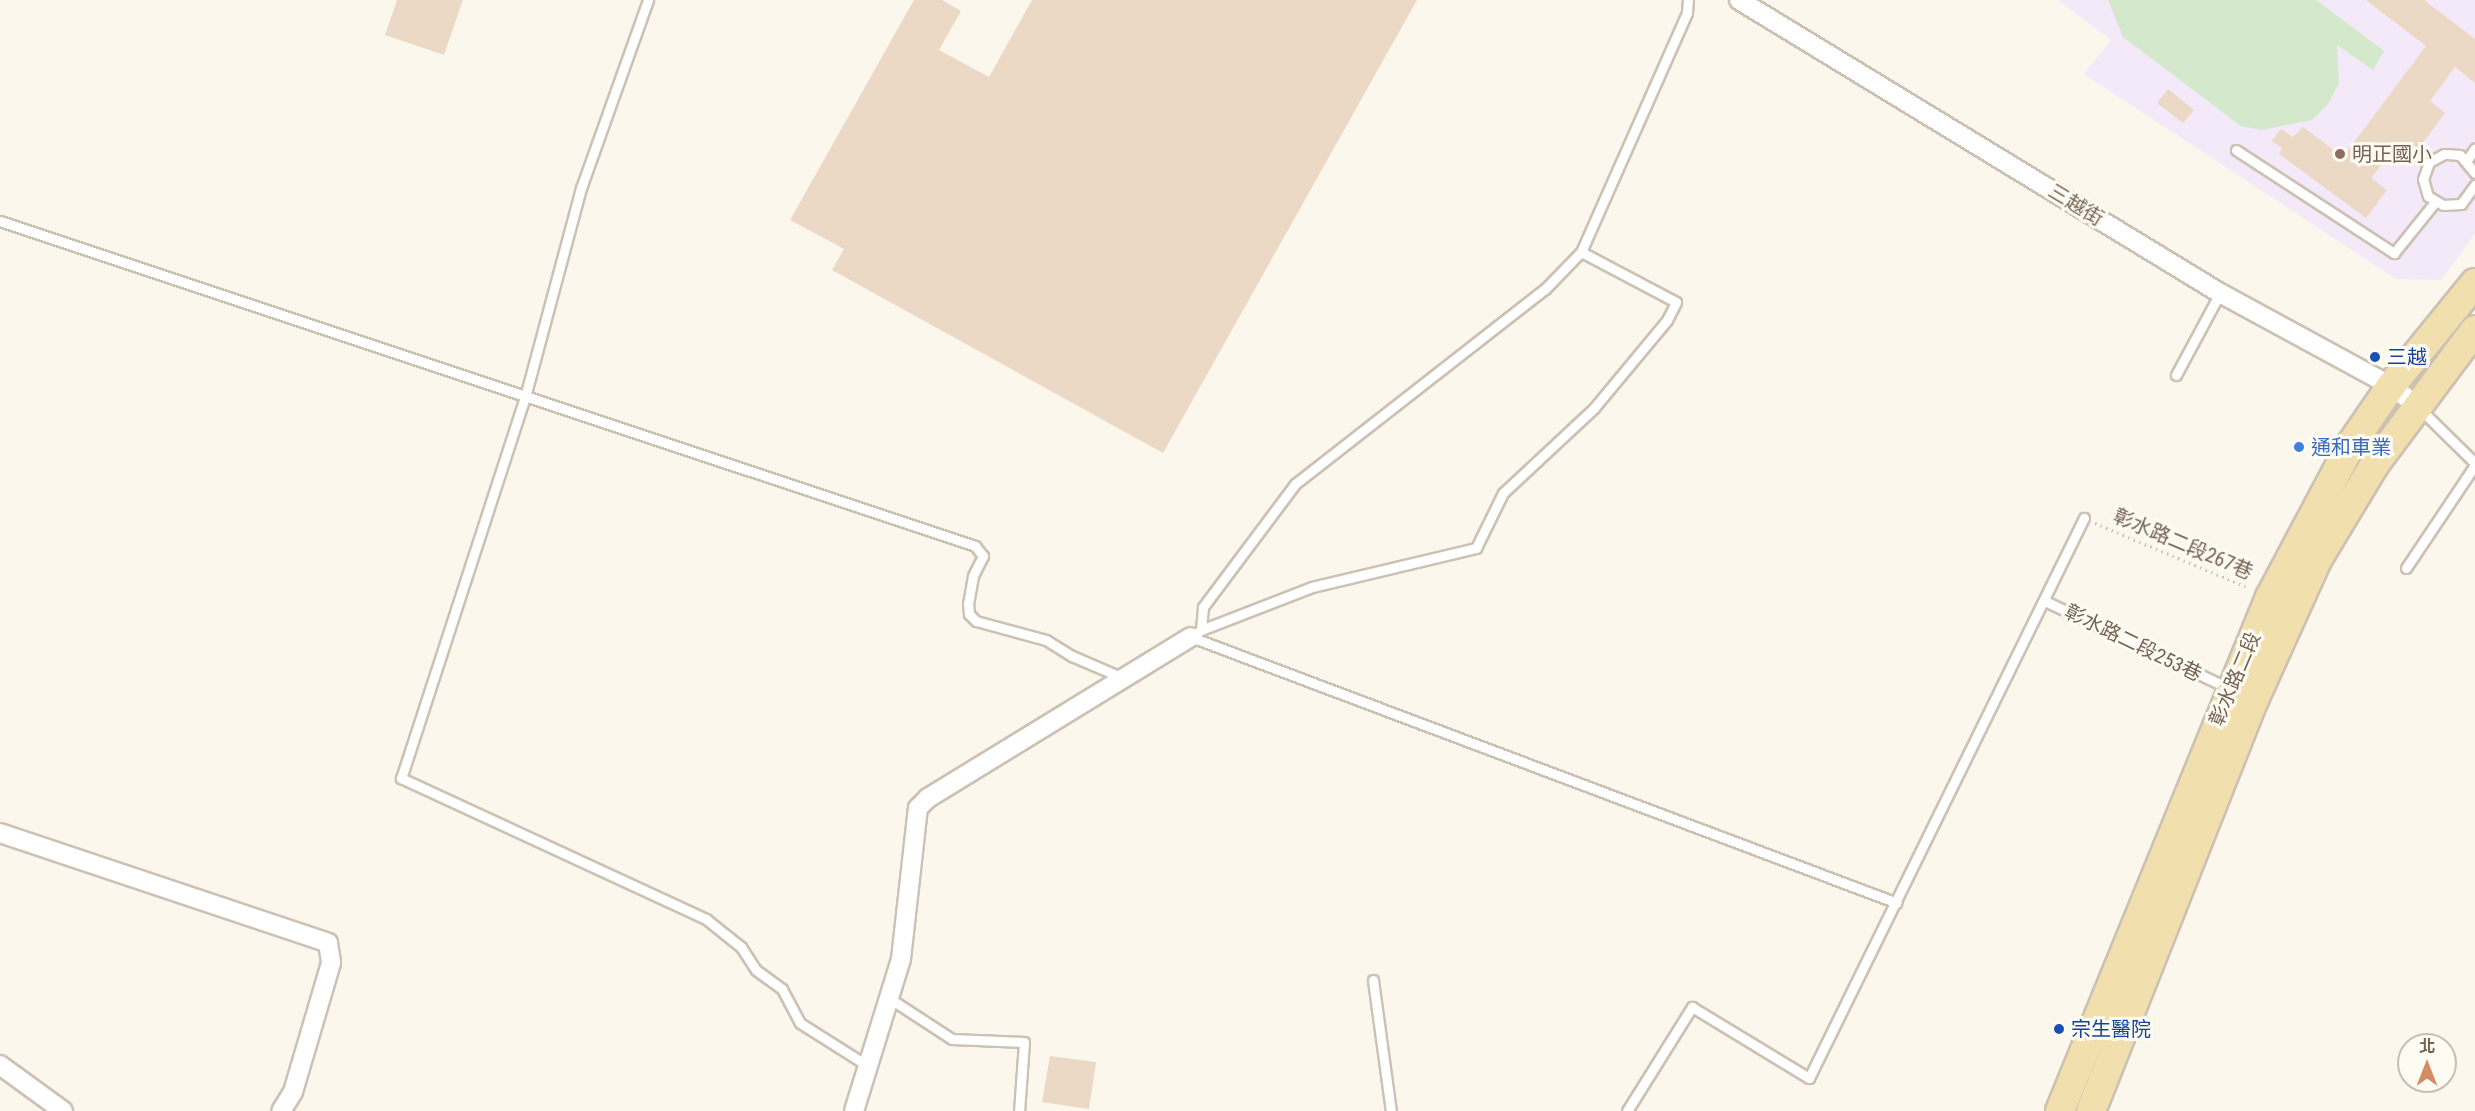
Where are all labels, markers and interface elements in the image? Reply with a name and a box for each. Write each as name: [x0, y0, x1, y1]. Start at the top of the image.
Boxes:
place label: 明正國小: [2352, 142, 2432, 166]
marker: 明正國小: [2333, 147, 2347, 161]
street label: 三越街: [2044, 179, 2108, 231]
place label: 三越: [2387, 345, 2427, 369]
marker: 三越: [2368, 350, 2382, 364]
place label: 通和車業: [2311, 435, 2391, 459]
marker: 通和車業: [2292, 440, 2306, 454]
street label: 彰水路二段267巷: [2109, 504, 2257, 584]
street label: 彰水路二段253巷: [2061, 599, 2205, 687]
street label: 彰水路二段: [2204, 628, 2266, 730]
place label: 宗生醫院: [2071, 1017, 2151, 1041]
marker: 宗生醫院: [2052, 1022, 2066, 1036]
north arrow: [2397, 1033, 2457, 1093]
text: 北: [2419, 1037, 2435, 1056]

